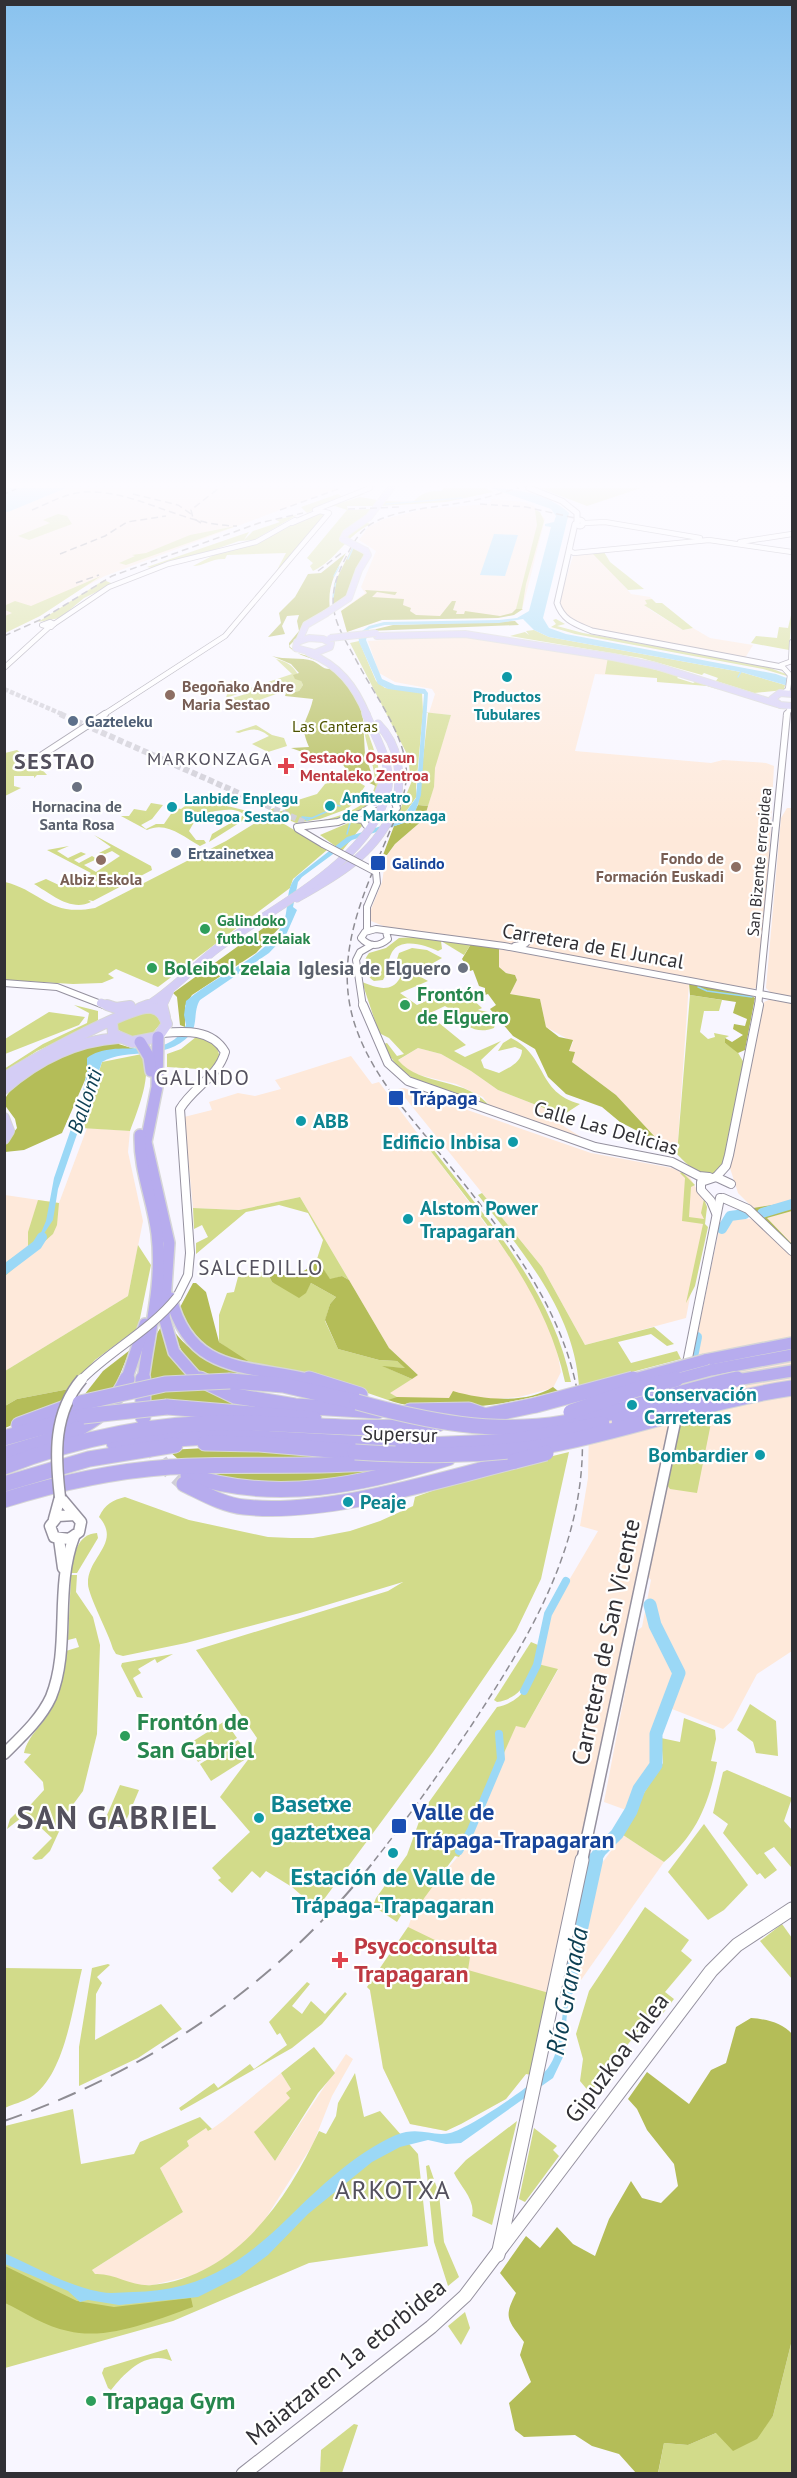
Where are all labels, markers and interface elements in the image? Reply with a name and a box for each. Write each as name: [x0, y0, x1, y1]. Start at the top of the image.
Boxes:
marker: Productos Tubulares: [500, 670, 514, 684]
place label: Begoñako Andre Maria Sestao: [182, 676, 294, 714]
place label: Productos Tubulares: [473, 686, 541, 724]
marker: Begoñako Andre Maria Sestao: [163, 688, 177, 702]
place label: Gazteleku: [85, 711, 153, 731]
marker: Gazteleku: [66, 714, 80, 728]
park label: Las Canteras: [292, 716, 378, 736]
district label: SESTAO: [14, 747, 96, 775]
district label: MARKONZAGA: [147, 747, 273, 770]
place label: Sestaoko Osasun Mentaleko Zentroa: [300, 747, 429, 785]
marker: Sestaoko Osasun Mentaleko Zentroa: [277, 757, 295, 775]
marker: Hornacina de Santa Rosa: [70, 780, 84, 794]
place label: Anfiteatro de Markonzaga: [342, 787, 446, 825]
street label: San Bizente errepidea: [743, 787, 775, 937]
place label: Lanbide Enplegu Bulegoa Sestao: [184, 788, 298, 826]
place label: Hornacina de Santa Rosa: [32, 796, 122, 834]
marker: Anfiteatro de Markonzaga: [323, 799, 337, 813]
marker: Lanbide Enplegu Bulegoa Sestao: [165, 800, 179, 814]
place label: Ertzainetxea: [188, 843, 274, 863]
marker: Ertzainetxea: [169, 846, 183, 860]
place label: Fondo de Formación Euskadi: [596, 848, 724, 886]
marker: Albiz Eskola: [94, 853, 108, 867]
place label: Galindo: [392, 853, 445, 873]
marker: Galindo: [369, 854, 387, 872]
marker: Fondo de Formación Euskadi: [729, 860, 743, 874]
place label: Albiz Eskola: [60, 869, 142, 889]
place label: Galindoko futbol zelaiak: [217, 910, 310, 948]
street label: Carretera de El Juncal: [500, 917, 686, 975]
marker: Galindoko futbol zelaiak: [198, 922, 212, 936]
place label: Boleibol zelaia: [164, 955, 291, 981]
place label: Iglesia de Elguero: [298, 955, 451, 981]
marker: Boleibol zelaia: [145, 961, 159, 975]
marker: Iglesia de Elguero: [456, 961, 470, 975]
place label: Frontón de Elguero: [417, 981, 509, 1030]
marker: Frontón de Elguero: [398, 998, 412, 1012]
water label: Ballonti: [61, 1064, 108, 1137]
district label: GALINDO: [156, 1064, 250, 1091]
place label: Trápaga: [410, 1085, 478, 1111]
marker: Trápaga: [387, 1089, 405, 1107]
street label: Calle Las Delicias: [531, 1095, 681, 1161]
place label: ABB: [313, 1108, 349, 1134]
marker: ABB: [294, 1114, 308, 1128]
place label: Edificio Inbisa: [382, 1129, 501, 1155]
marker: Edificio Inbisa: [506, 1135, 520, 1149]
place label: Alstom Power Trapagaran: [420, 1195, 538, 1244]
marker: Alstom Power Trapagaran: [401, 1212, 415, 1226]
district label: SALCEDILLO: [198, 1254, 324, 1281]
place label: Conservación Carreteras: [644, 1381, 757, 1430]
marker: Conservación Carreteras: [625, 1398, 639, 1412]
street label: Supersur: [362, 1420, 438, 1448]
place label: Bombardier: [648, 1442, 748, 1468]
marker: Bombardier: [753, 1448, 767, 1462]
place label: Peaje: [360, 1489, 406, 1515]
marker: Peaje: [341, 1495, 355, 1509]
street label: Carretera de San Vicente: [564, 1516, 647, 1768]
place label: Frontón de San Gabriel: [137, 1706, 255, 1765]
marker: Frontón de San Gabriel: [118, 1729, 132, 1743]
place label: Basetxe gaztetxea: [271, 1788, 371, 1847]
district label: SAN GABRIEL: [17, 1796, 217, 1838]
place label: Valle de Trápaga-Trapagaran: [411, 1796, 615, 1855]
marker: Basetxe gaztetxea: [252, 1811, 266, 1825]
marker: Valle de Trápaga-Trapagaran: [390, 1817, 408, 1835]
marker: Estación de Valle de Trápaga-Trapagaran: [386, 1846, 400, 1860]
place label: Estación de Valle de Trápaga-Trapagaran: [291, 1861, 495, 1920]
water label: Río Granada: [538, 1924, 595, 2058]
place label: Psycoconsulta Trapagaran: [354, 1930, 498, 1989]
marker: Psycoconsulta Trapagaran: [331, 1951, 349, 1969]
street label: Gipuzkoa kalea: [558, 1987, 676, 2129]
district label: ARKOTXA: [335, 2173, 451, 2206]
street label: Maiatzaren 1a etorbidea: [239, 2271, 452, 2452]
place label: Trapaga Gym: [103, 2385, 235, 2416]
marker: Trapaga Gym: [84, 2394, 98, 2408]

